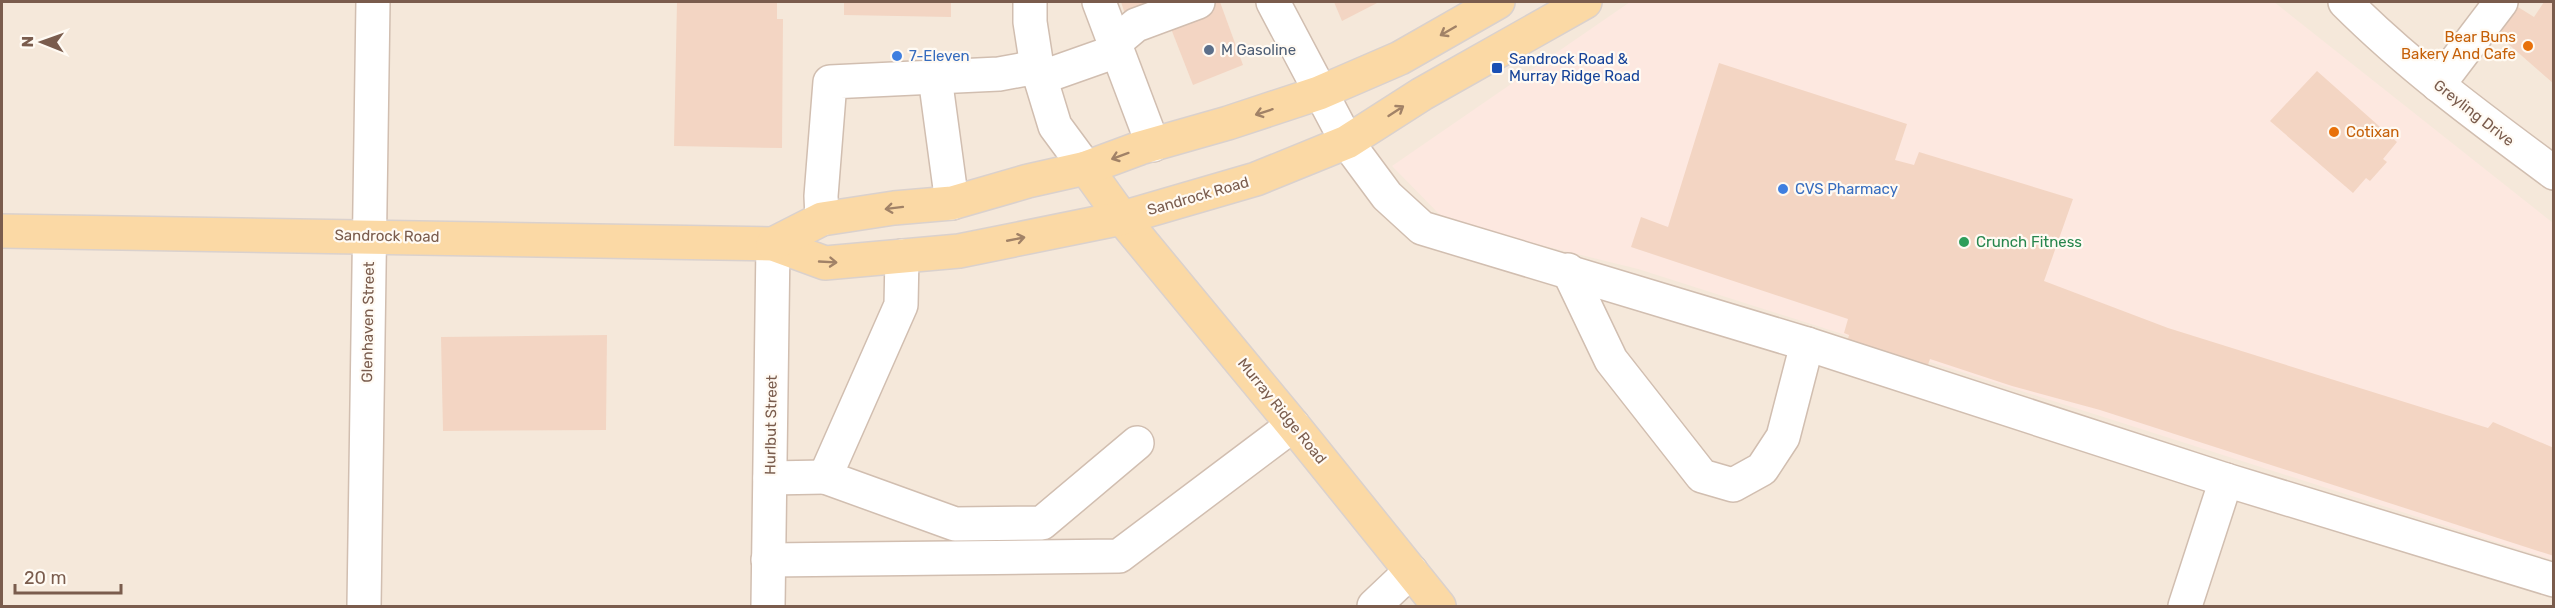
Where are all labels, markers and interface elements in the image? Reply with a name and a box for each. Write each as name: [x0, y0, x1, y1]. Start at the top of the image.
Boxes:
north arrow: [12, 12, 72, 72]
one-way arrow: [1440, 25, 1457, 37]
place label: Bear Buns Bakery And Cafe: [2401, 28, 2516, 63]
text: N: [18, 36, 37, 48]
marker: Bear Buns Bakery And Cafe: [2521, 39, 2535, 53]
place label: M Gasoline: [1221, 41, 1296, 59]
marker: M Gasoline: [1202, 43, 1216, 57]
place label: 7-Eleven: [909, 47, 970, 65]
marker: 7-Eleven: [890, 49, 904, 63]
place label: Sandrock Road & Murray Ridge Road: [1509, 50, 1640, 85]
marker: Sandrock Road & Murray Ridge Road: [1490, 61, 1504, 75]
street label: Greyling Drive: [2430, 76, 2518, 150]
one-way arrow: [1387, 104, 1404, 116]
one-way arrow: [1255, 107, 1274, 118]
place label: Cotixan: [2346, 123, 2399, 141]
marker: Cotixan: [2327, 125, 2341, 139]
one-way arrow: [1111, 151, 1129, 162]
street label: Sandrock Road: [1145, 173, 1251, 219]
place label: CVS Pharmacy: [1795, 180, 1898, 198]
marker: CVS Pharmacy: [1776, 182, 1790, 196]
one-way arrow: [884, 203, 904, 214]
street label: Sandrock Road: [334, 226, 440, 246]
one-way arrow: [1006, 233, 1025, 244]
place label: Crunch Fitness: [1976, 233, 2082, 251]
marker: Crunch Fitness: [1957, 235, 1971, 249]
one-way arrow: [818, 256, 837, 267]
street label: Glenhaven Street: [358, 261, 378, 383]
street label: Murray Ridge Road: [1234, 354, 1330, 468]
street label: Hurlbut Street: [761, 375, 781, 475]
scale bar: [15, 557, 122, 595]
text: 20 m: [24, 567, 66, 589]

